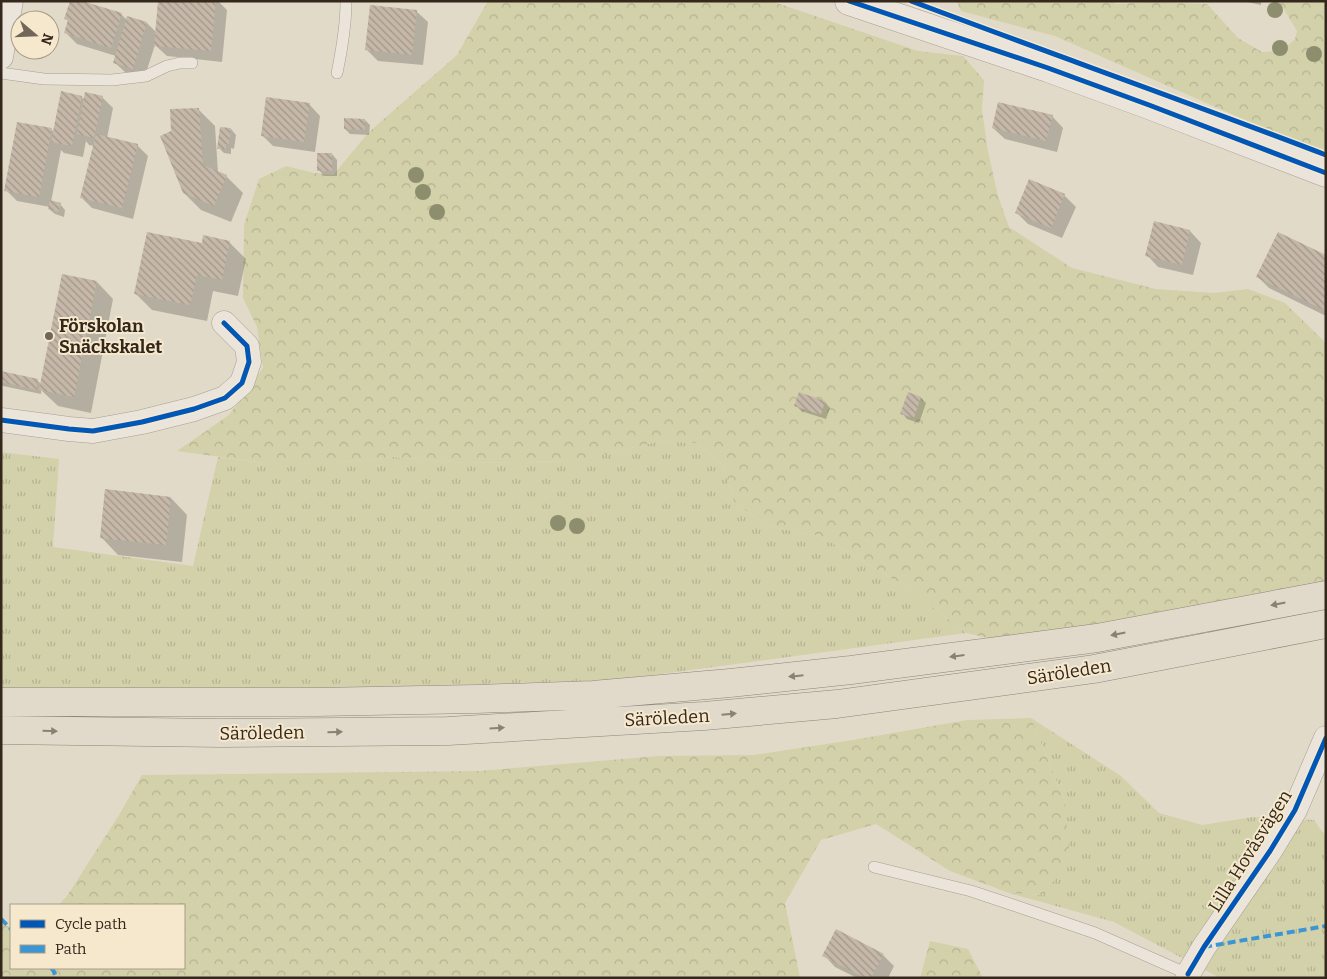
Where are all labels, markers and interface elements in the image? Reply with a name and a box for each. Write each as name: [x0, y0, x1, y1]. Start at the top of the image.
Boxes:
north arrow: [10, 10, 60, 60]
text: N: [37, 31, 57, 47]
place label: Förskolan Snäckskalet: [59, 315, 162, 358]
marker: Förskolan Snäckskalet: [43, 330, 55, 342]
one-way arrow: [1269, 601, 1285, 609]
one-way arrow: [1110, 631, 1126, 639]
one-way arrow: [949, 652, 965, 660]
street label: Säröleden: [1025, 654, 1113, 690]
one-way arrow: [788, 672, 804, 680]
street label: Säröleden: [624, 705, 711, 731]
one-way arrow: [722, 710, 738, 718]
street label: Säröleden: [219, 721, 305, 745]
one-way arrow: [490, 723, 506, 731]
one-way arrow: [42, 727, 58, 735]
one-way arrow: [327, 728, 343, 736]
street label: Lilla Hovåsvägen: [1204, 785, 1297, 916]
legend: [10, 904, 185, 969]
text: Cycle path: [55, 915, 127, 933]
text: Path: [55, 940, 87, 958]

